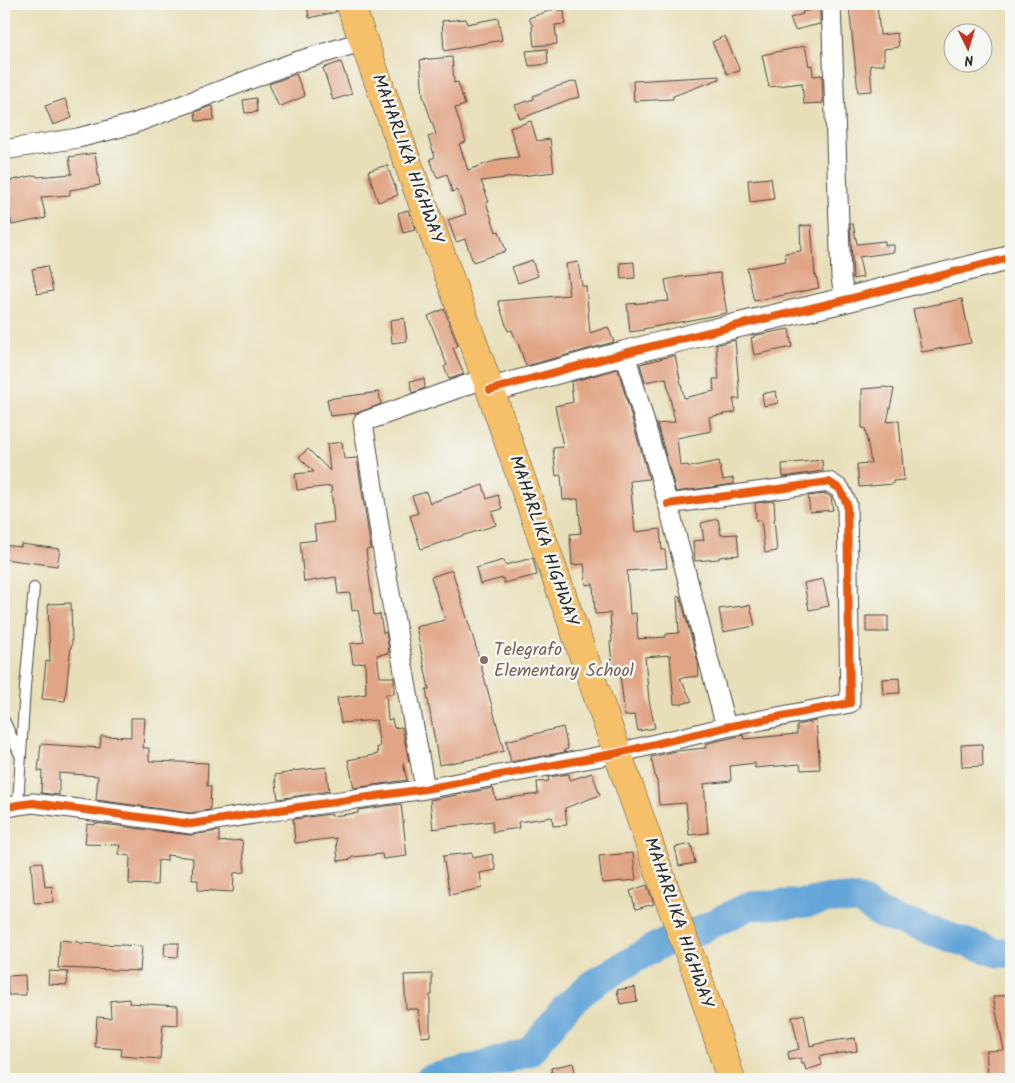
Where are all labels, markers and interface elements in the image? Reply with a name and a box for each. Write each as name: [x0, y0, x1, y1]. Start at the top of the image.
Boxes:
north arrow: [942, 22, 992, 72]
text: N: [964, 49, 974, 71]
street label: MAHARLIKA HIGHWAY: [363, 70, 451, 249]
street label: MAHARLIKA HIGHWAY: [500, 452, 586, 631]
place label: Telegrafo Elementary School: [494, 636, 635, 686]
marker: Telegrafo Elementary School: [478, 654, 490, 666]
street label: MAHARLIKA HIGHWAY: [635, 834, 721, 1013]

